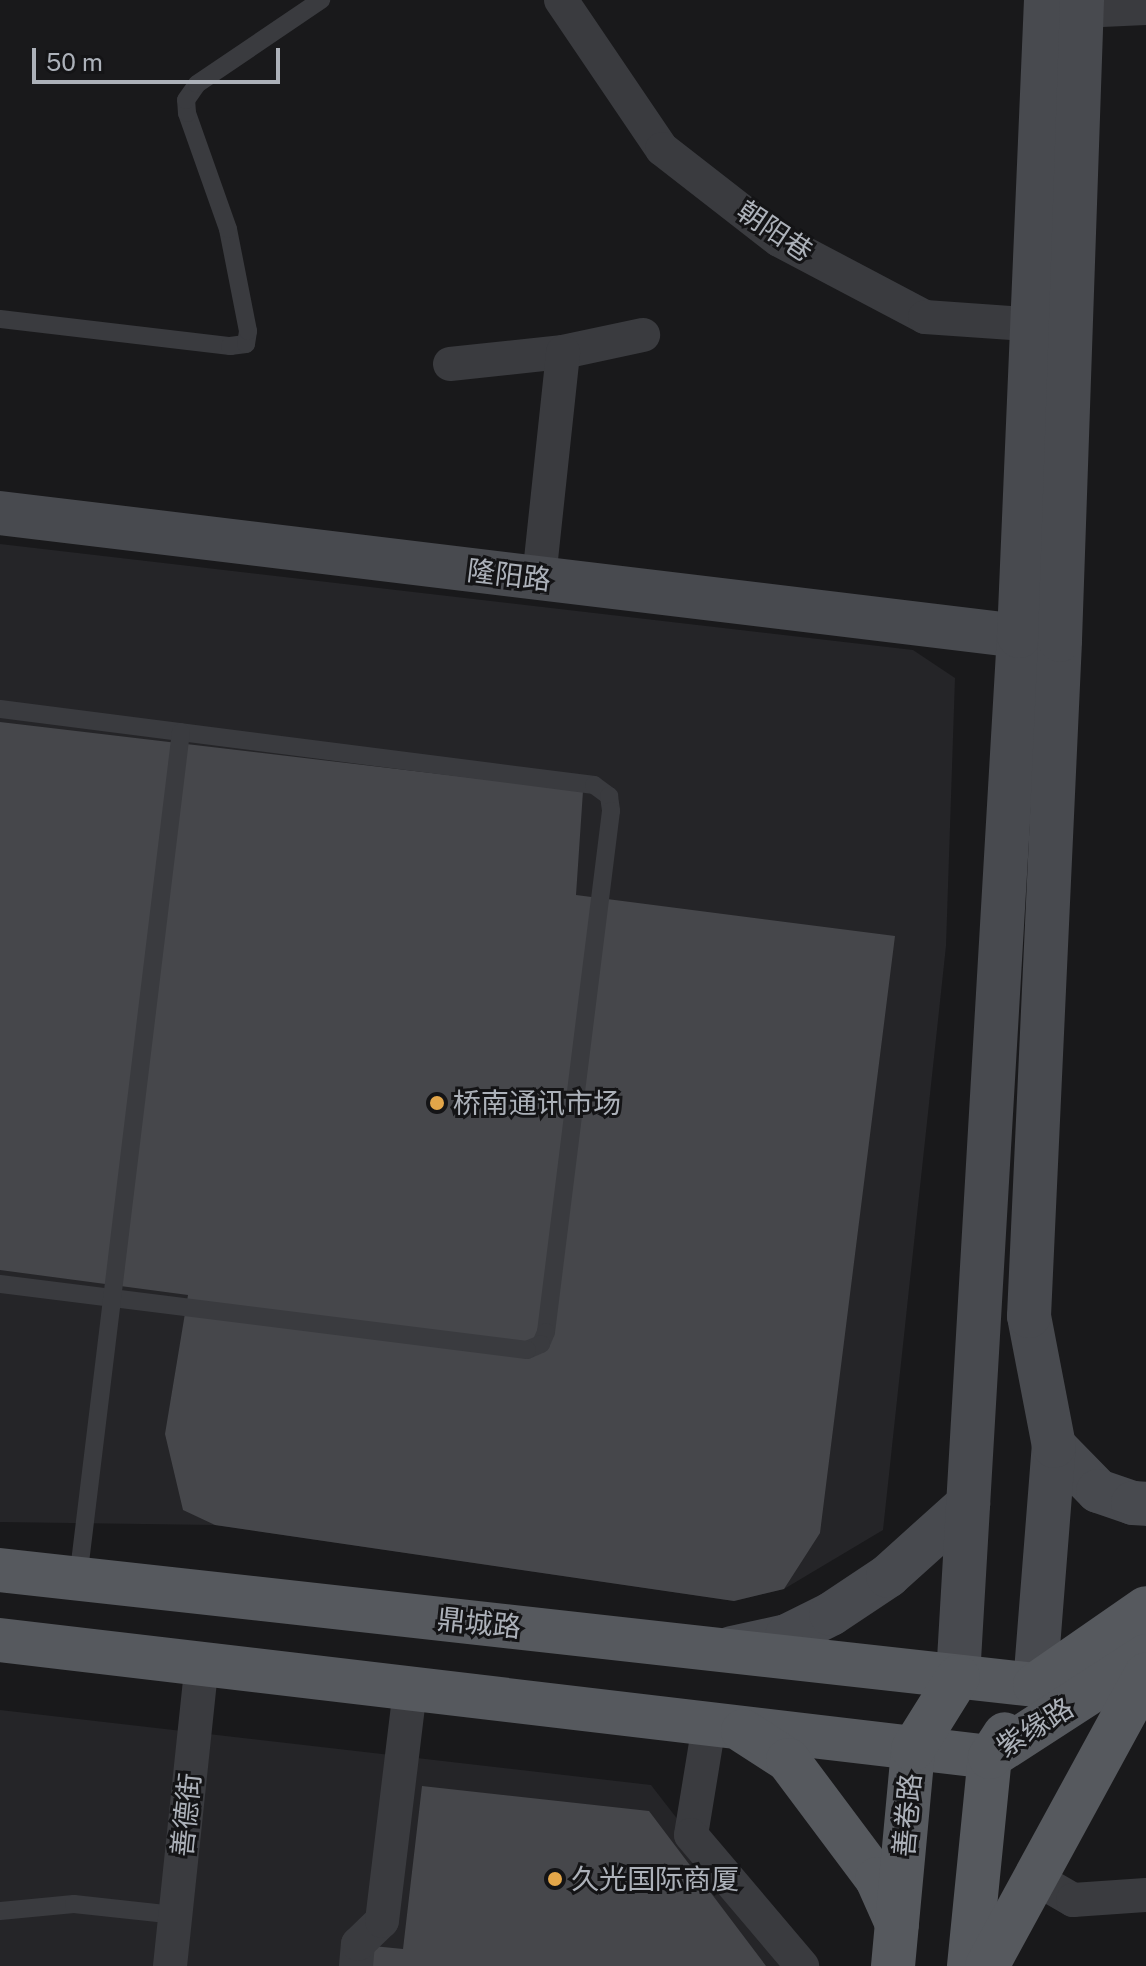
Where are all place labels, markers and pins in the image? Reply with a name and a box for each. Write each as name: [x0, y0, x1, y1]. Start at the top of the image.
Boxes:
place label: 桥南通讯市场: [453, 1086, 621, 1120]
marker: 桥南通讯市场: [428, 1094, 446, 1112]
place label: 久光国际商厦: [571, 1862, 739, 1896]
marker: 久光国际商厦: [546, 1870, 564, 1888]

